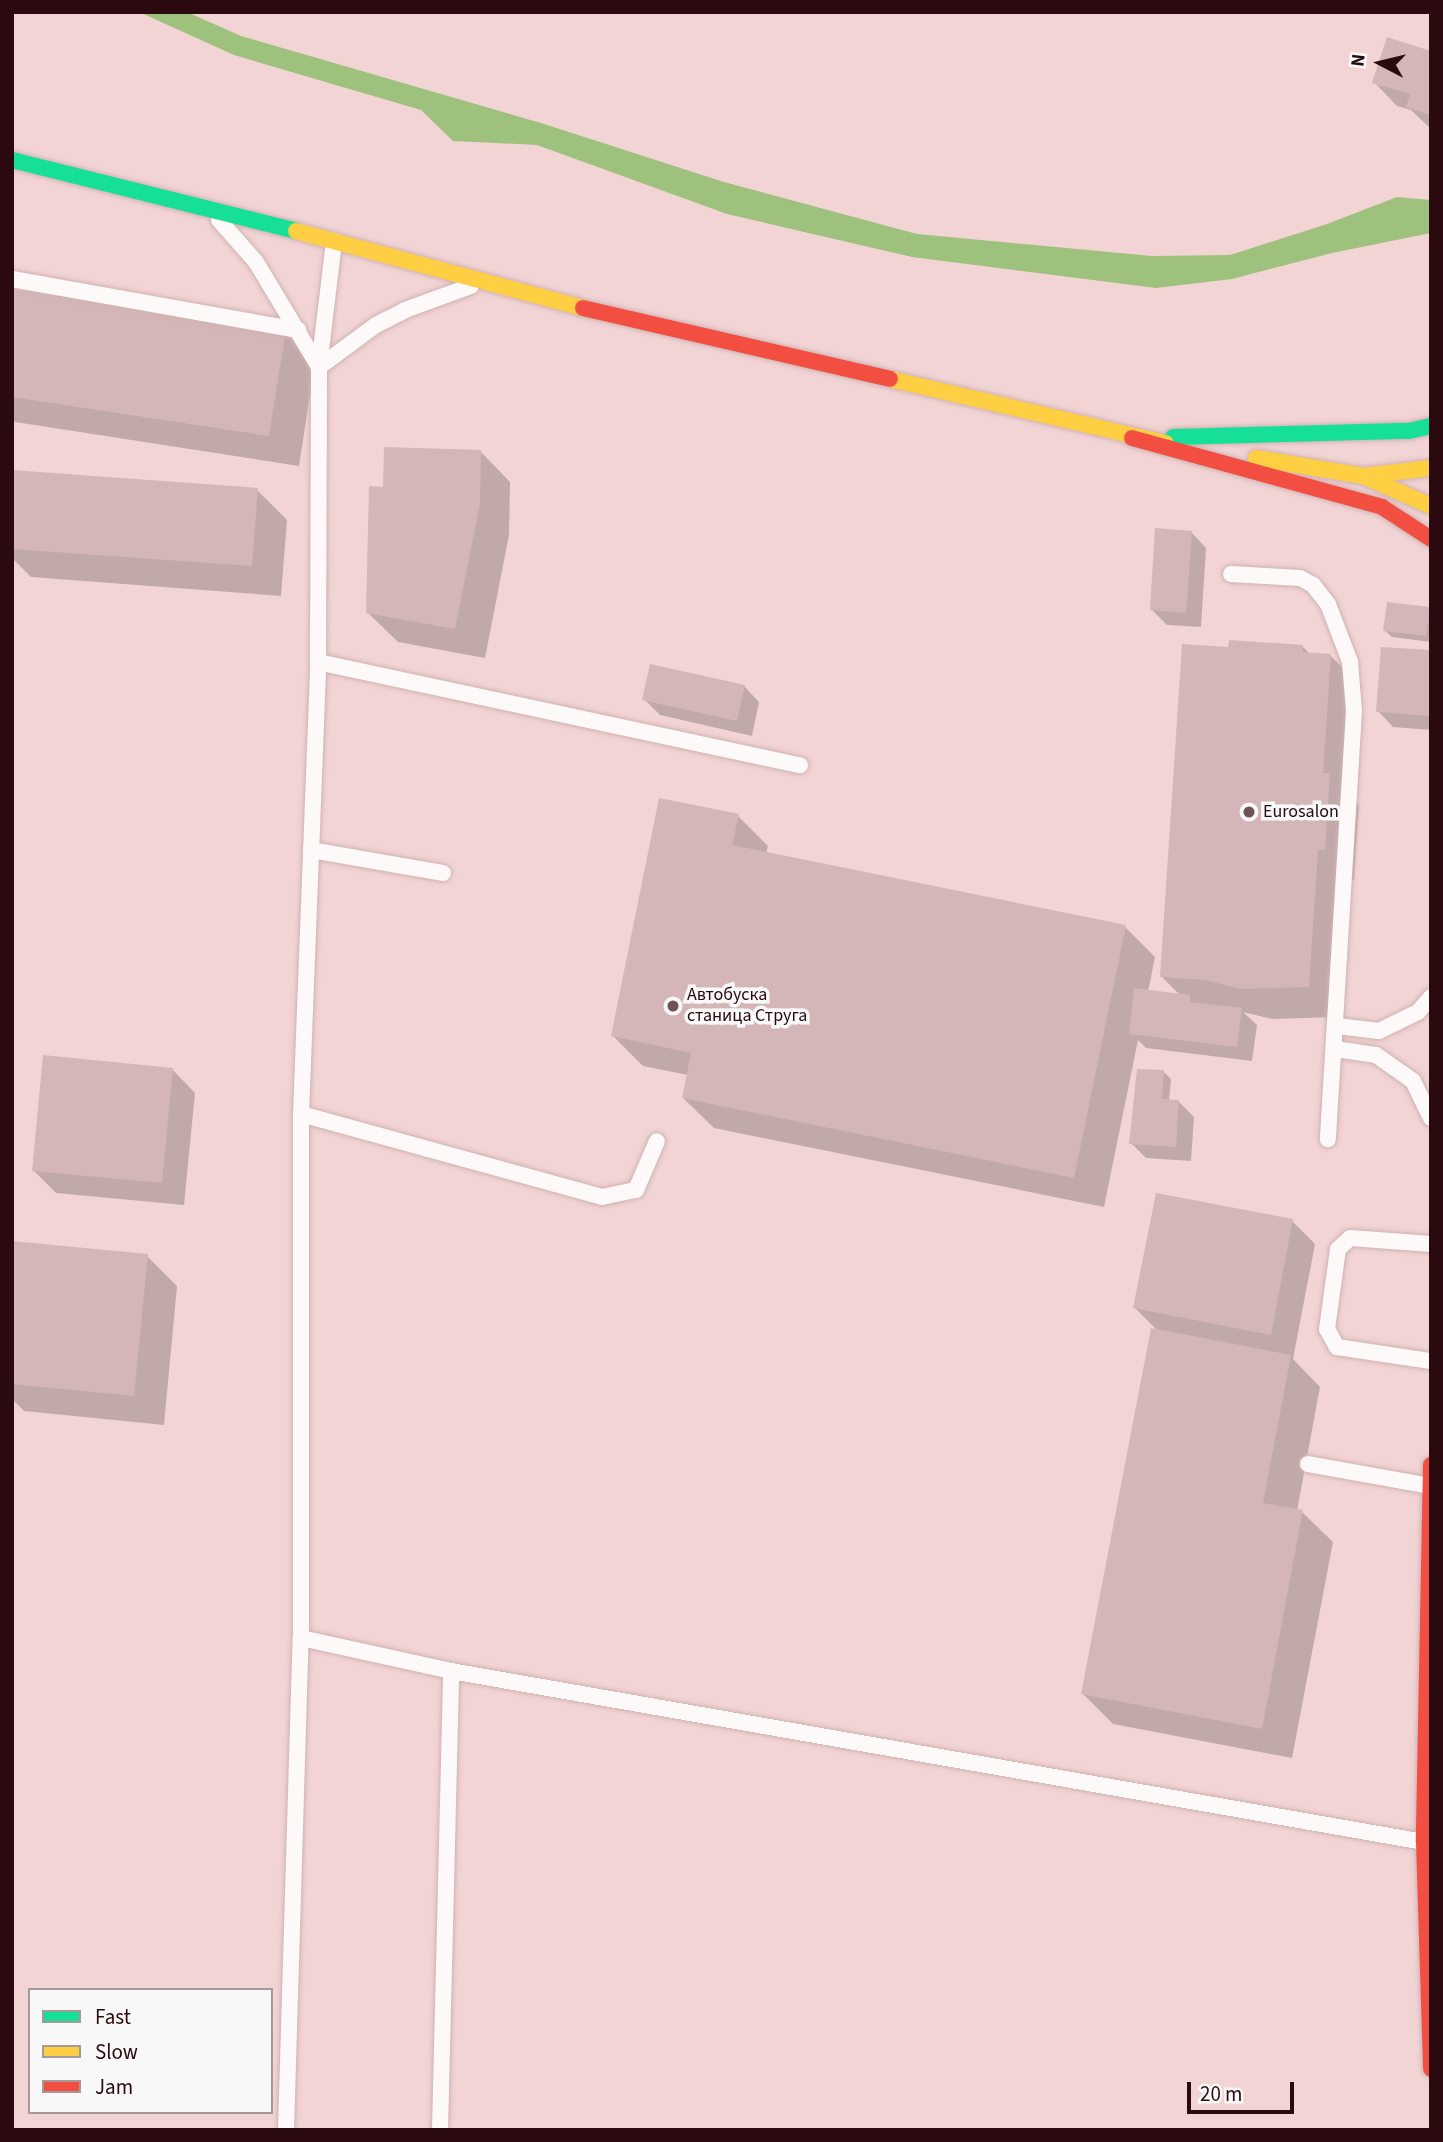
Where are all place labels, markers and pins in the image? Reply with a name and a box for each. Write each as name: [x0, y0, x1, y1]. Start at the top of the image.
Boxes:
place label: Eurosalon: [1263, 801, 1339, 823]
marker: Eurosalon: [1241, 804, 1257, 820]
place label: Автобуска станица Струга: [687, 985, 807, 1028]
marker: Автобуска станица Струга: [665, 998, 681, 1014]

